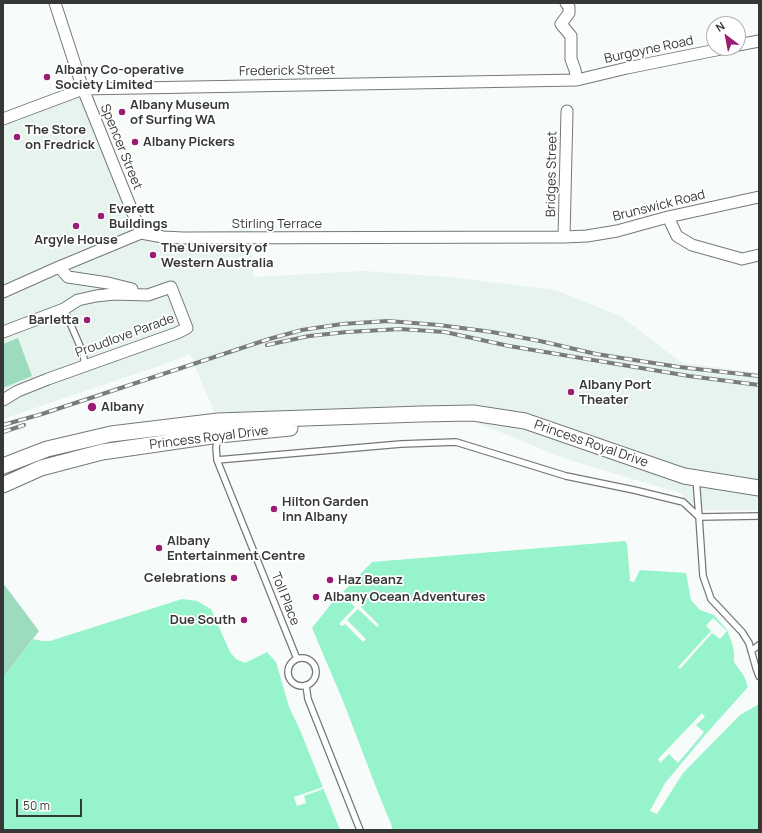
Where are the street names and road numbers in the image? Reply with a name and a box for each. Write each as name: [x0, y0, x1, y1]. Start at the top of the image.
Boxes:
street label: Burgoyne Road: [603, 33, 695, 67]
street label: Frederick Street: [239, 62, 335, 80]
street label: Spencer Street: [97, 102, 145, 192]
street label: Bridges Street: [543, 131, 561, 217]
street label: Brunswick Road: [611, 187, 707, 225]
street label: Stirling Terrace: [232, 216, 322, 232]
street label: Proudlove Parade: [73, 311, 177, 361]
street label: Princess Royal Drive: [532, 417, 650, 471]
street label: Princess Royal Drive: [149, 423, 269, 453]
street label: Toll Place: [267, 570, 303, 628]

